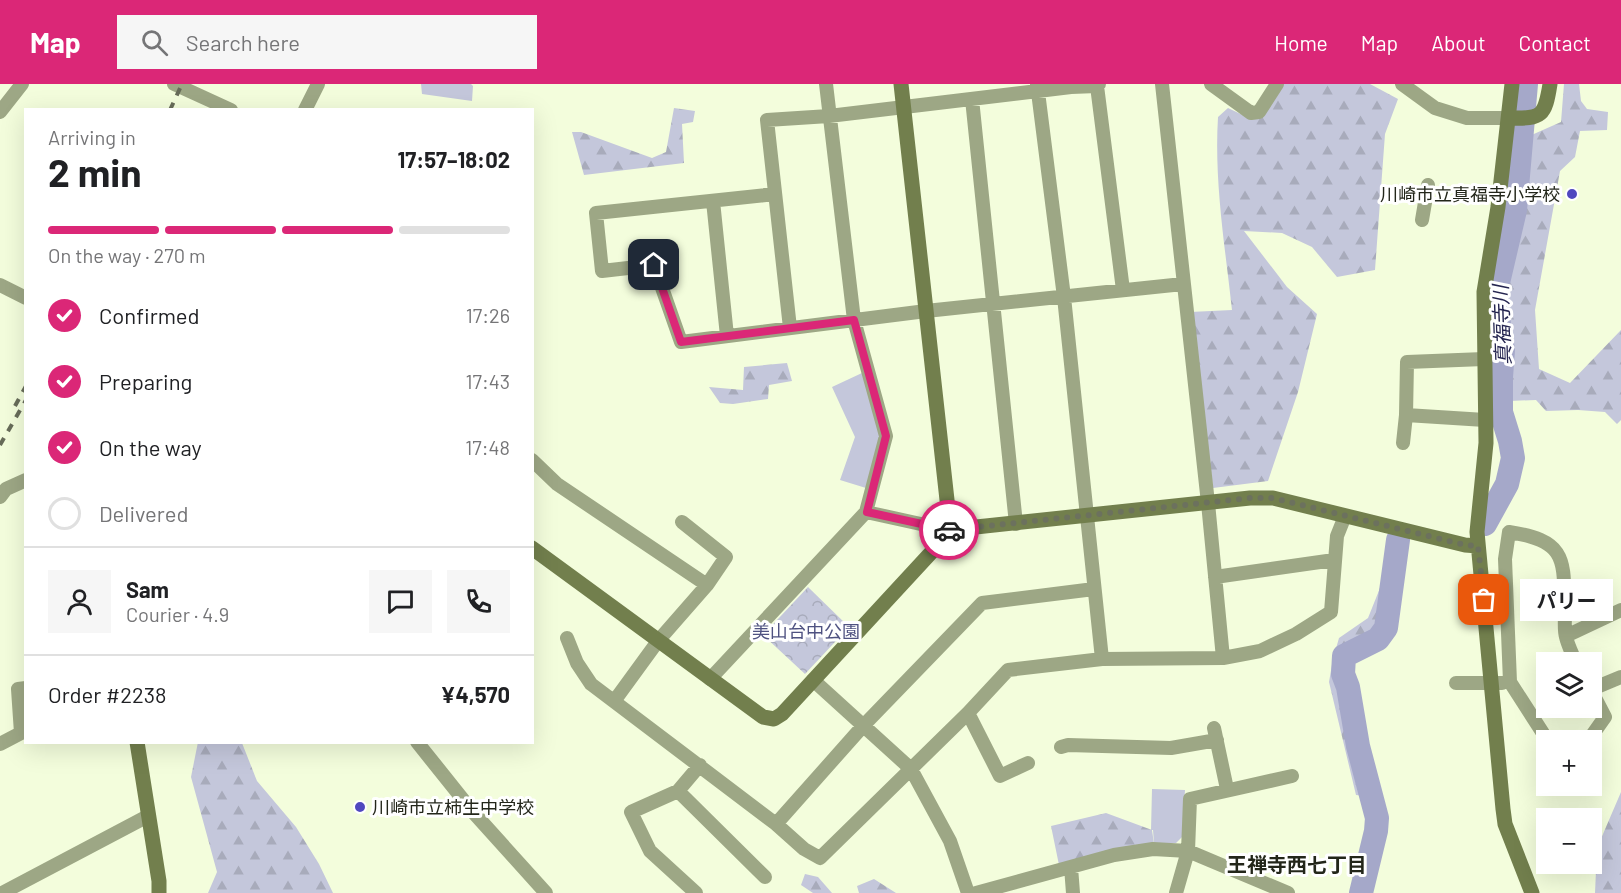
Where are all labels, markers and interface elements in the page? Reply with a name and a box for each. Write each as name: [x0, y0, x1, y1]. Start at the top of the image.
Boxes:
search box: [117, 15, 537, 69]
text: Map: [30, 25, 81, 59]
icon: search: [138, 26, 171, 59]
text: Search here: [186, 29, 300, 55]
text: Home: [1274, 30, 1328, 55]
text: Map: [1361, 30, 1398, 55]
text: About: [1431, 30, 1486, 55]
text: Contact: [1519, 30, 1591, 55]
text: Arriving in: [48, 125, 136, 149]
text: 17:57–18:02: [397, 146, 510, 172]
text: 2 min: [48, 148, 141, 195]
place label: 川崎市立真福寺小学校: [1380, 183, 1560, 205]
marker: 川崎市立真福寺小学校: [1565, 187, 1579, 201]
pin: [628, 239, 679, 290]
text: On the way · 270 m: [48, 243, 206, 267]
icon: home: [637, 248, 670, 281]
water label: 真福寺川: [1488, 283, 1514, 365]
icon: check: [48, 299, 81, 332]
text: Confirmed: [99, 302, 199, 328]
text: 17:26: [466, 303, 510, 327]
icon: check: [48, 365, 81, 398]
text: Preparing: [99, 368, 192, 394]
text: 17:43: [465, 369, 510, 393]
icon: check: [48, 431, 81, 464]
text: On the way: [99, 434, 202, 460]
text: 17:48: [465, 435, 510, 459]
text: Delivered: [99, 500, 188, 526]
courier: [919, 500, 979, 560]
icon: car: [933, 514, 966, 547]
button: person: [48, 570, 111, 633]
button: chat: [369, 570, 432, 633]
button: phone: [447, 570, 510, 633]
pin: [1458, 574, 1509, 625]
text: Sam: [126, 576, 169, 602]
callout: パリー: [1520, 579, 1613, 621]
icon: bag: [1467, 583, 1500, 616]
text: パリー: [1537, 588, 1597, 612]
text: Courier · 4.9: [126, 602, 229, 626]
park label: 美山台中公園: [752, 620, 860, 642]
map controls: [1536, 652, 1602, 874]
button: layers: [1536, 652, 1602, 718]
text: Order #2238: [48, 681, 166, 707]
text: ¥4,570: [440, 681, 510, 707]
button: +: [1536, 730, 1602, 796]
place label: 川崎市立柿生中学校: [372, 796, 534, 818]
marker: 川崎市立柿生中学校: [353, 800, 367, 814]
button: −: [1536, 808, 1602, 874]
district label: 王禅寺西七丁目: [1227, 852, 1367, 876]

